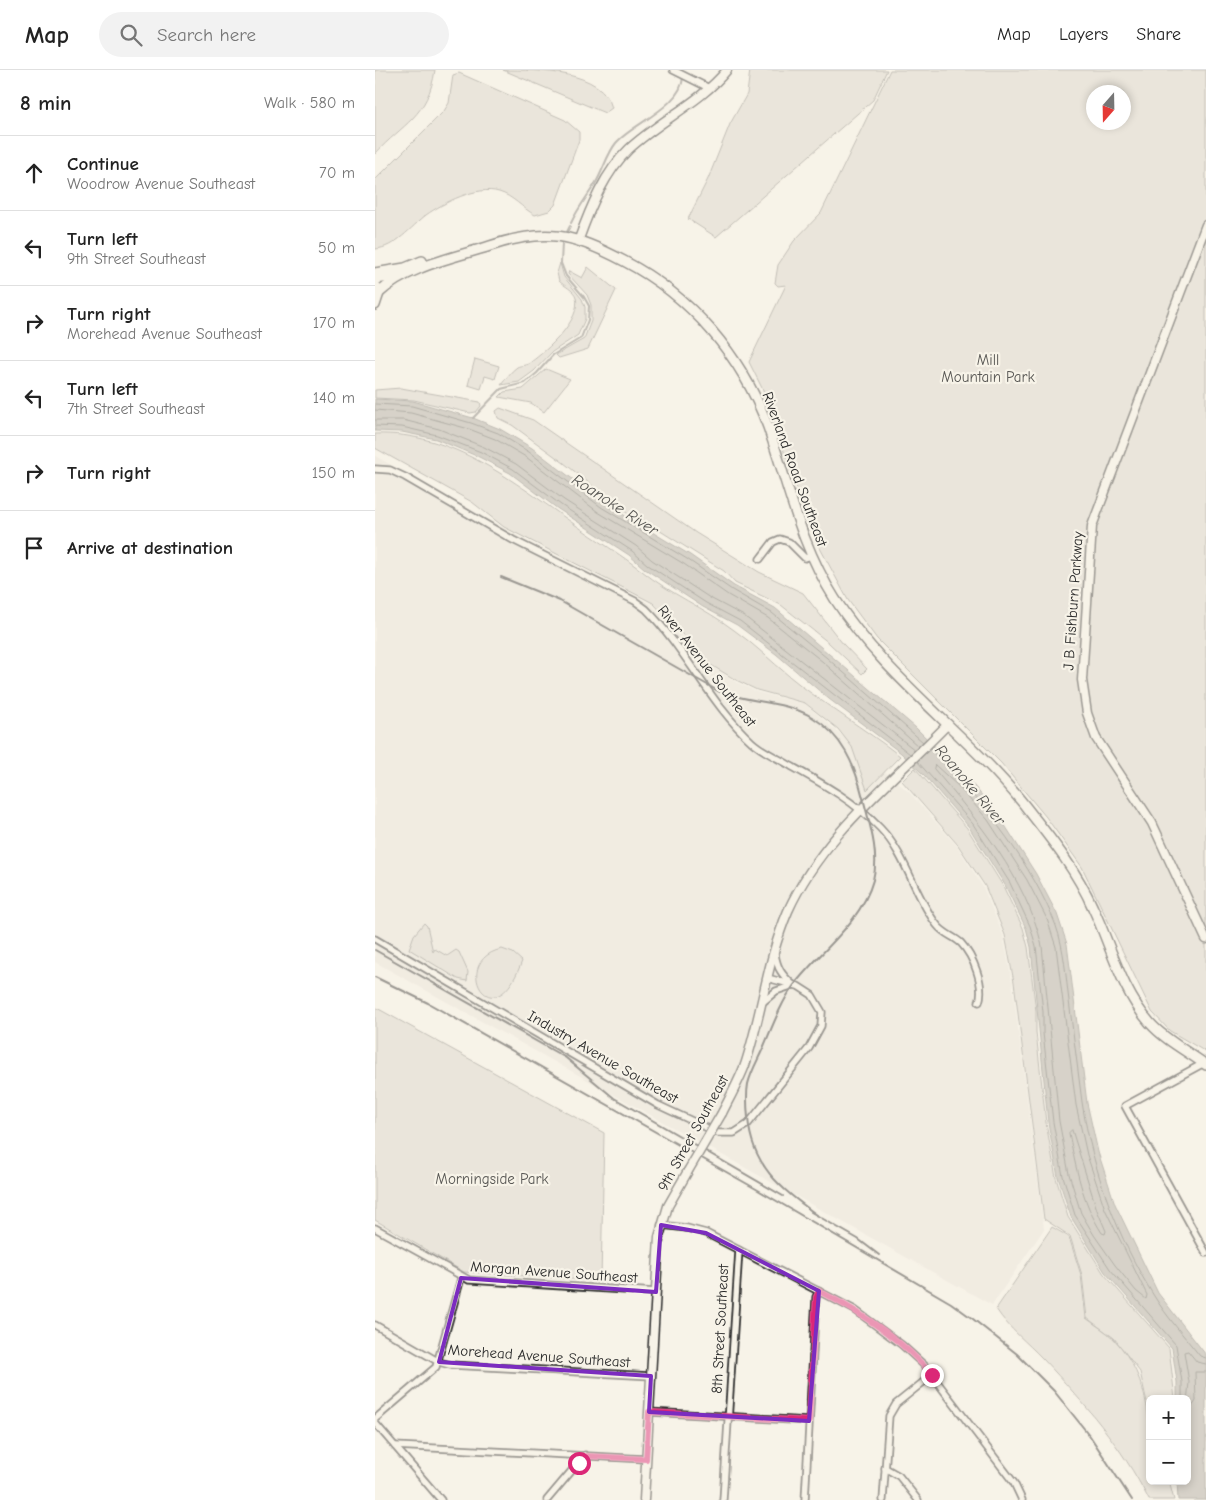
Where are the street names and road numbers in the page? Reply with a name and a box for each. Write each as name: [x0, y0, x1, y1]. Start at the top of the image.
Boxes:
street label: Riverland Road Southeast: [759, 389, 832, 550]
street label: J B Fishburn Parkway: [1059, 531, 1087, 671]
street label: River Avenue Southeast: [654, 602, 761, 731]
street label: Industry Avenue Southeast: [525, 1007, 682, 1108]
street label: 9th Street Southeast: [654, 1071, 733, 1194]
street label: Morgan Avenue Southeast: [470, 1257, 639, 1287]
street label: 8th Street Southeast: [708, 1263, 732, 1394]
street label: Morehead Avenue Southeast: [447, 1341, 631, 1371]

